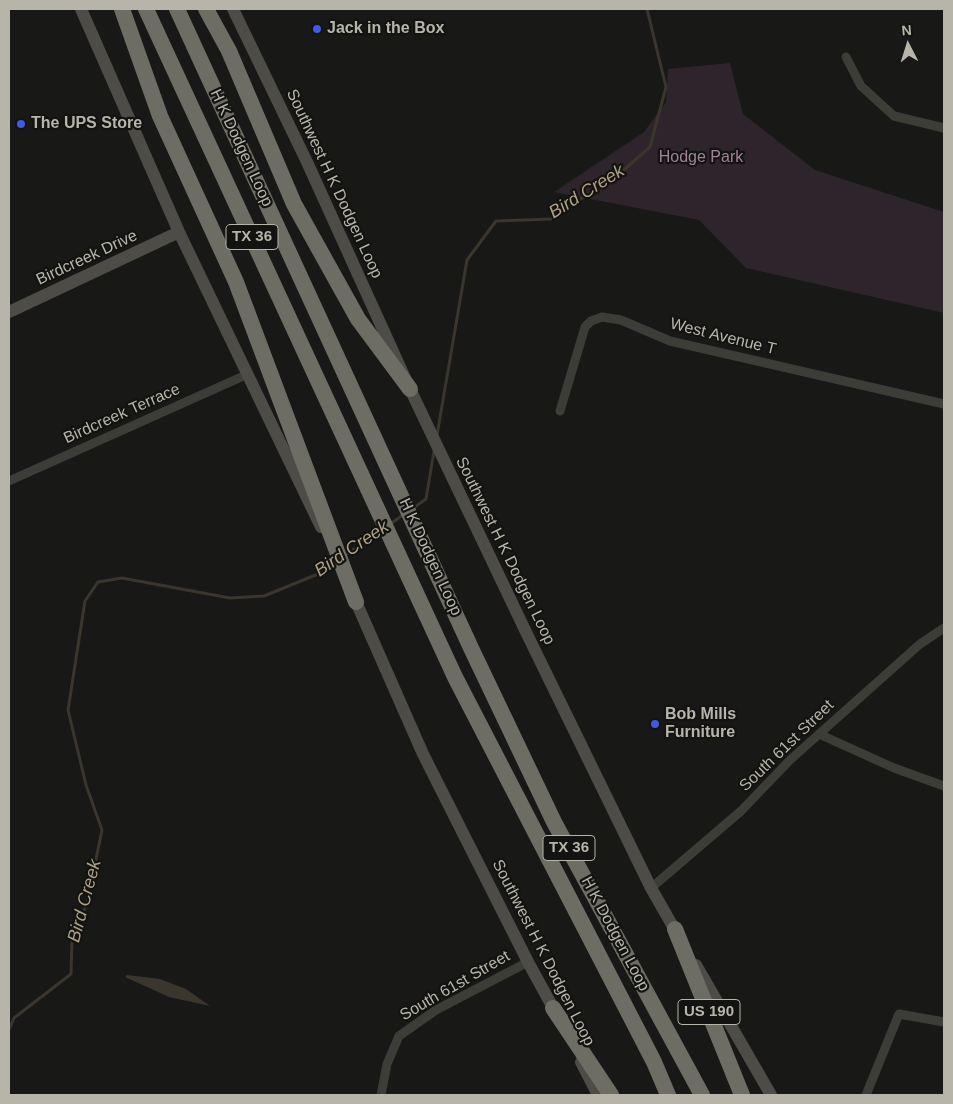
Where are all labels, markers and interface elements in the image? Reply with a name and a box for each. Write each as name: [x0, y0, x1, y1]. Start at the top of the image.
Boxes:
place label: Jack in the Box: [327, 19, 444, 39]
north arrow: [883, 20, 933, 70]
text: N: [901, 22, 912, 38]
marker: Jack in the Box: [311, 23, 323, 35]
street label: H K Dodgen Loop: [205, 86, 277, 210]
street label: Southwest H K Dodgen Loop: [282, 86, 386, 282]
place label: The UPS Store: [31, 114, 142, 134]
marker: The UPS Store: [15, 118, 27, 130]
park label: Hodge Park: [659, 148, 743, 168]
water label: Bird Creek: [545, 160, 629, 224]
road number: TX 36: [226, 224, 278, 250]
street label: Birdcreek Drive: [33, 226, 141, 290]
street label: West Avenue T: [668, 315, 778, 359]
street label: Birdcreek Terrace: [61, 380, 183, 448]
street label: Southwest H K Dodgen Loop: [451, 454, 559, 648]
street label: H K Dodgen Loop: [394, 495, 466, 619]
water label: Bird Creek: [311, 516, 393, 582]
street label: South 61st Street: [736, 696, 838, 796]
place label: Bob Mills Furniture: [665, 705, 736, 743]
marker: Bob Mills Furniture: [649, 718, 661, 730]
road number: TX 36: [543, 836, 595, 860]
water label: Bird Creek: [64, 857, 106, 945]
street label: Southwest H K Dodgen Loop: [488, 857, 598, 1049]
street label: H K Dodgen Loop: [577, 873, 653, 995]
street label: South 61st Street: [397, 947, 513, 1025]
road number: US 190: [678, 1000, 740, 1024]

